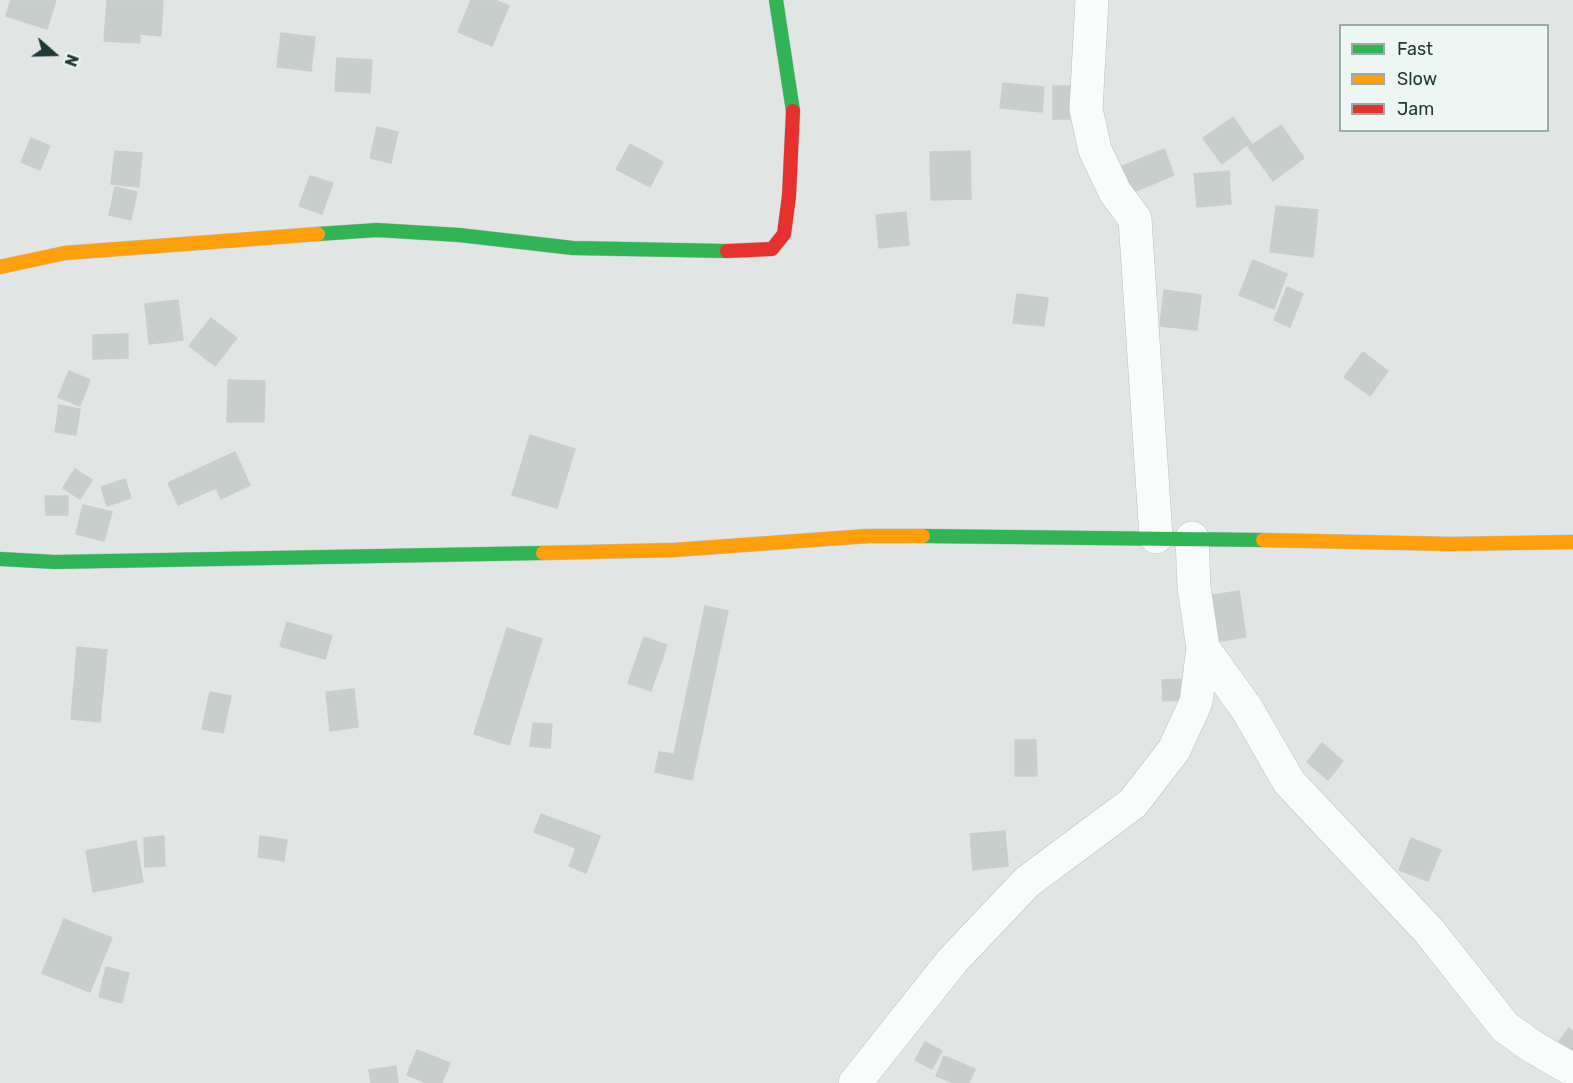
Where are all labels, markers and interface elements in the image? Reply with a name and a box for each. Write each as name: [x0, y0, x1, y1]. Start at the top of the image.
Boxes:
north arrow: [24, 24, 84, 84]
legend: [1339, 24, 1549, 132]
text: Fast: [1397, 38, 1433, 60]
text: N: [60, 52, 82, 69]
text: Slow: [1397, 68, 1437, 90]
text: Jam: [1397, 98, 1434, 120]

